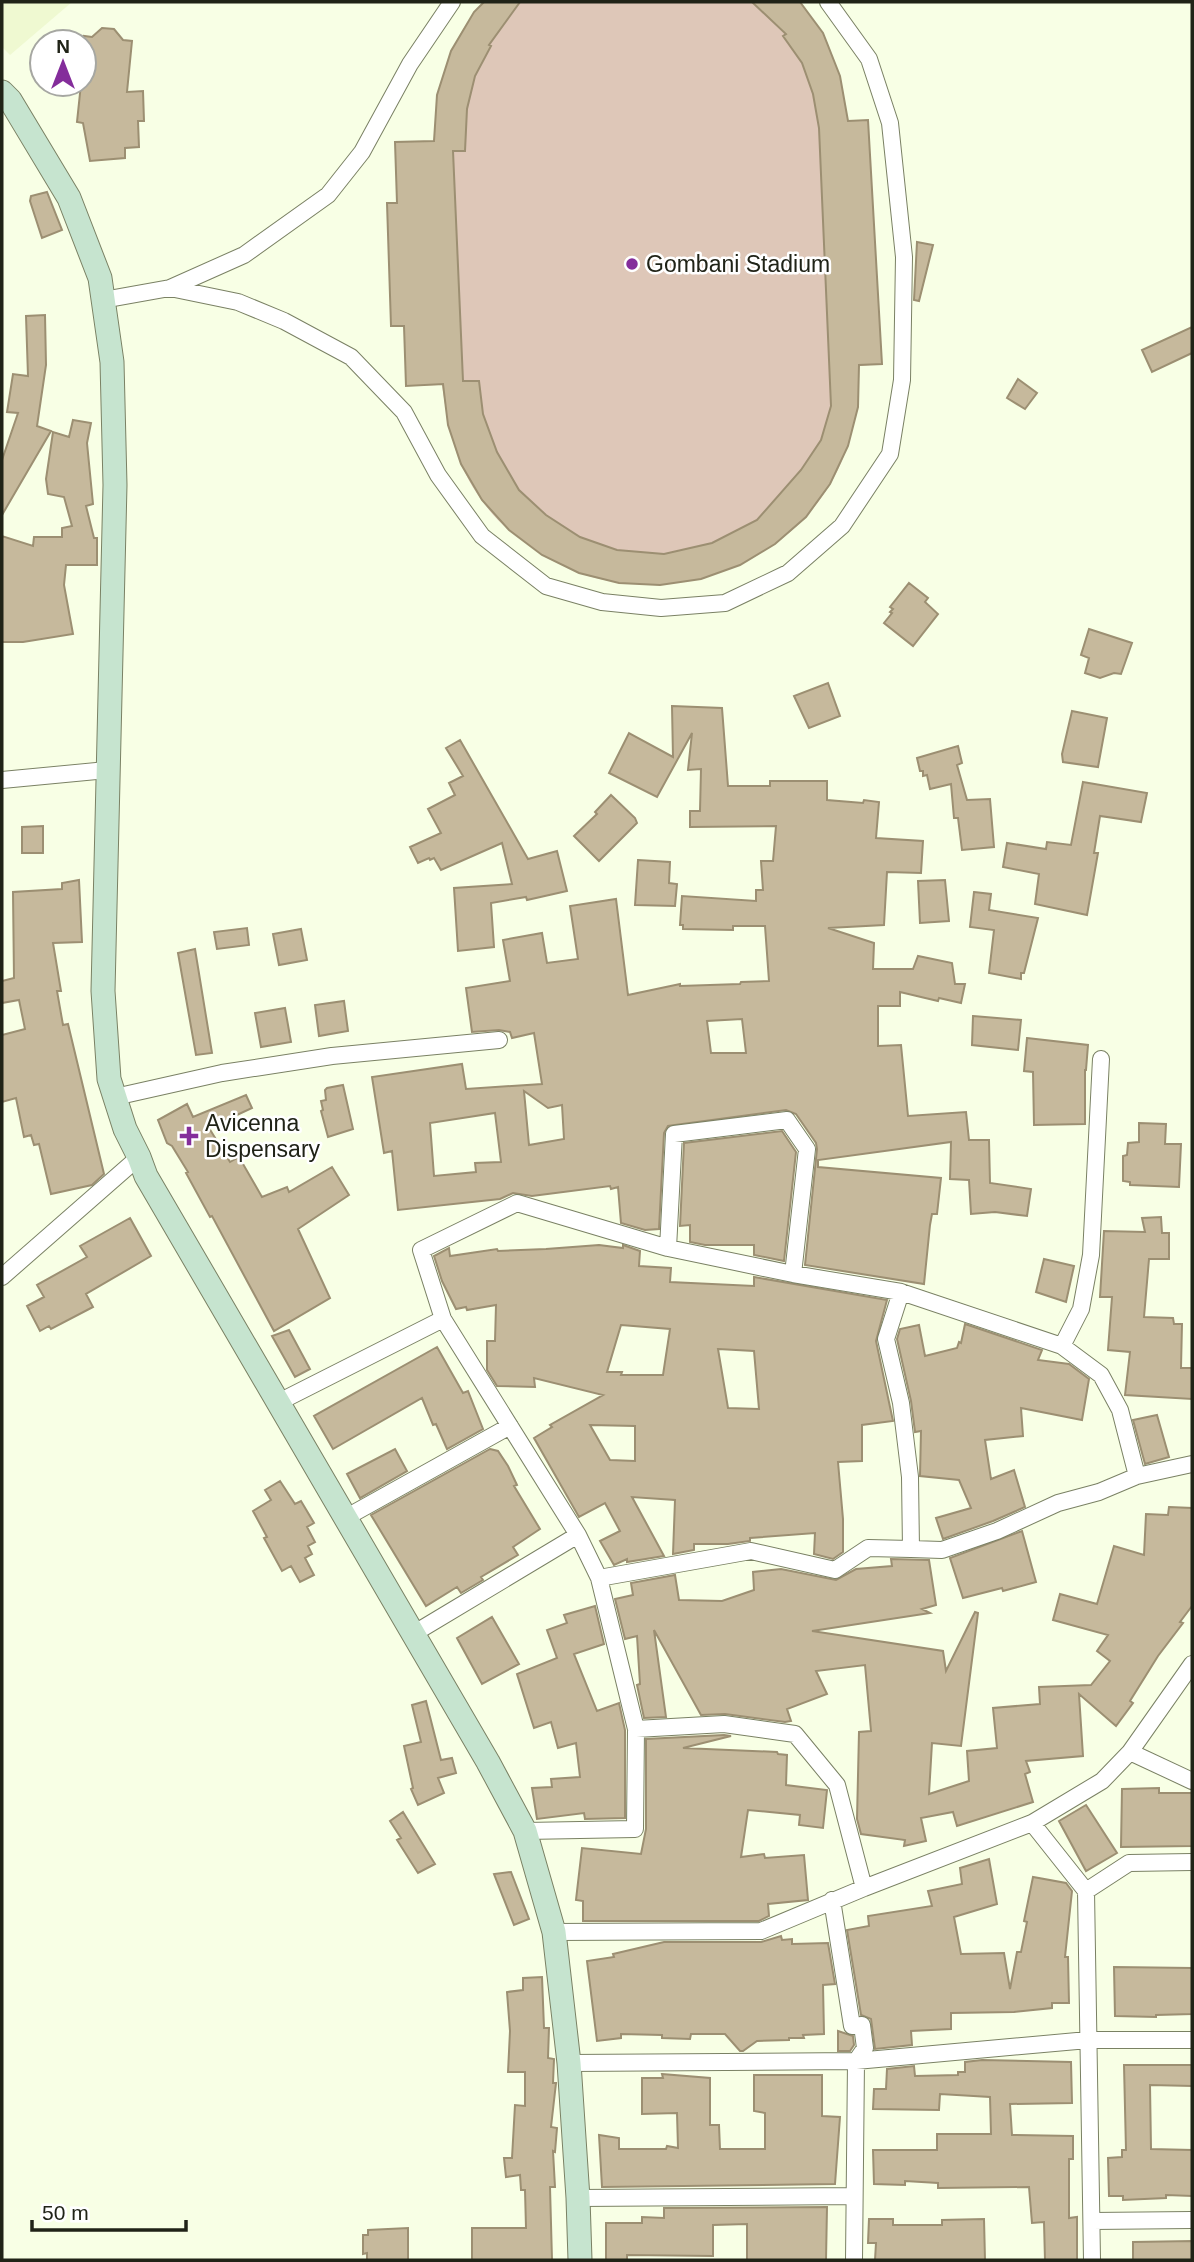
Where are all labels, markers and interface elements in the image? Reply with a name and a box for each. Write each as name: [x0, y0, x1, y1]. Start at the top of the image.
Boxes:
north arrow: [28, 28, 98, 98]
text: N: [56, 36, 70, 57]
place label: Gombani Stadium: [646, 251, 830, 277]
marker: Gombani Stadium: [624, 256, 640, 272]
place label: Avicenna Dispensary: [205, 1110, 321, 1162]
marker: Avicenna Dispensary: [179, 1126, 199, 1146]
scale bar: [32, 2188, 186, 2232]
text: 50 m: [42, 2201, 89, 2224]

